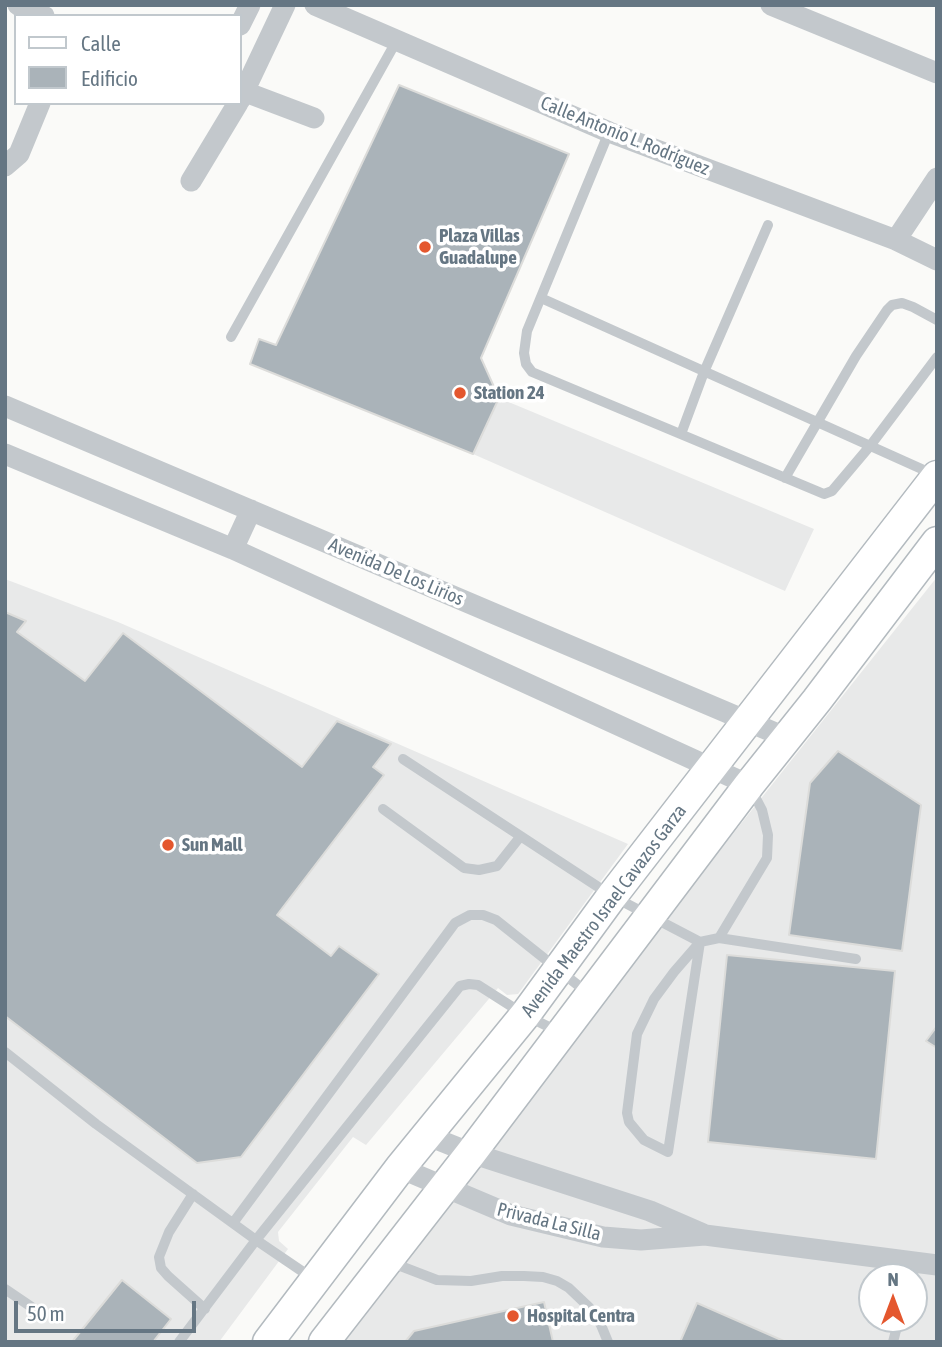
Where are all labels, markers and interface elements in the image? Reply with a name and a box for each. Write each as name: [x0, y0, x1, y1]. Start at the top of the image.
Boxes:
legend: [14, 14, 242, 105]
text: Calle: [81, 31, 121, 55]
text: Edificio: [81, 66, 138, 90]
street label: Calle Antonio L. Rodríguez: [537, 92, 713, 180]
place label: Plaza Villas Guadalupe: [439, 225, 520, 269]
marker: Plaza Villas Guadalupe: [417, 239, 433, 255]
place label: Station 24: [474, 382, 545, 404]
marker: Station 24: [452, 385, 468, 401]
street label: Avenida De Los Lirios: [325, 533, 467, 611]
street label: Avenida Maestro Israel Cavazos Garza: [517, 800, 691, 1022]
place label: Sun Mall: [182, 834, 243, 856]
marker: Sun Mall: [160, 837, 176, 853]
street label: Privada La Silla: [495, 1198, 603, 1246]
north arrow: [858, 1263, 928, 1333]
text: N: [887, 1268, 899, 1290]
scale bar: [18, 1288, 200, 1332]
text: 50 m: [27, 1301, 65, 1325]
place label: Hospital Centra: [527, 1305, 635, 1327]
marker: Hospital Centra: [505, 1308, 521, 1324]

